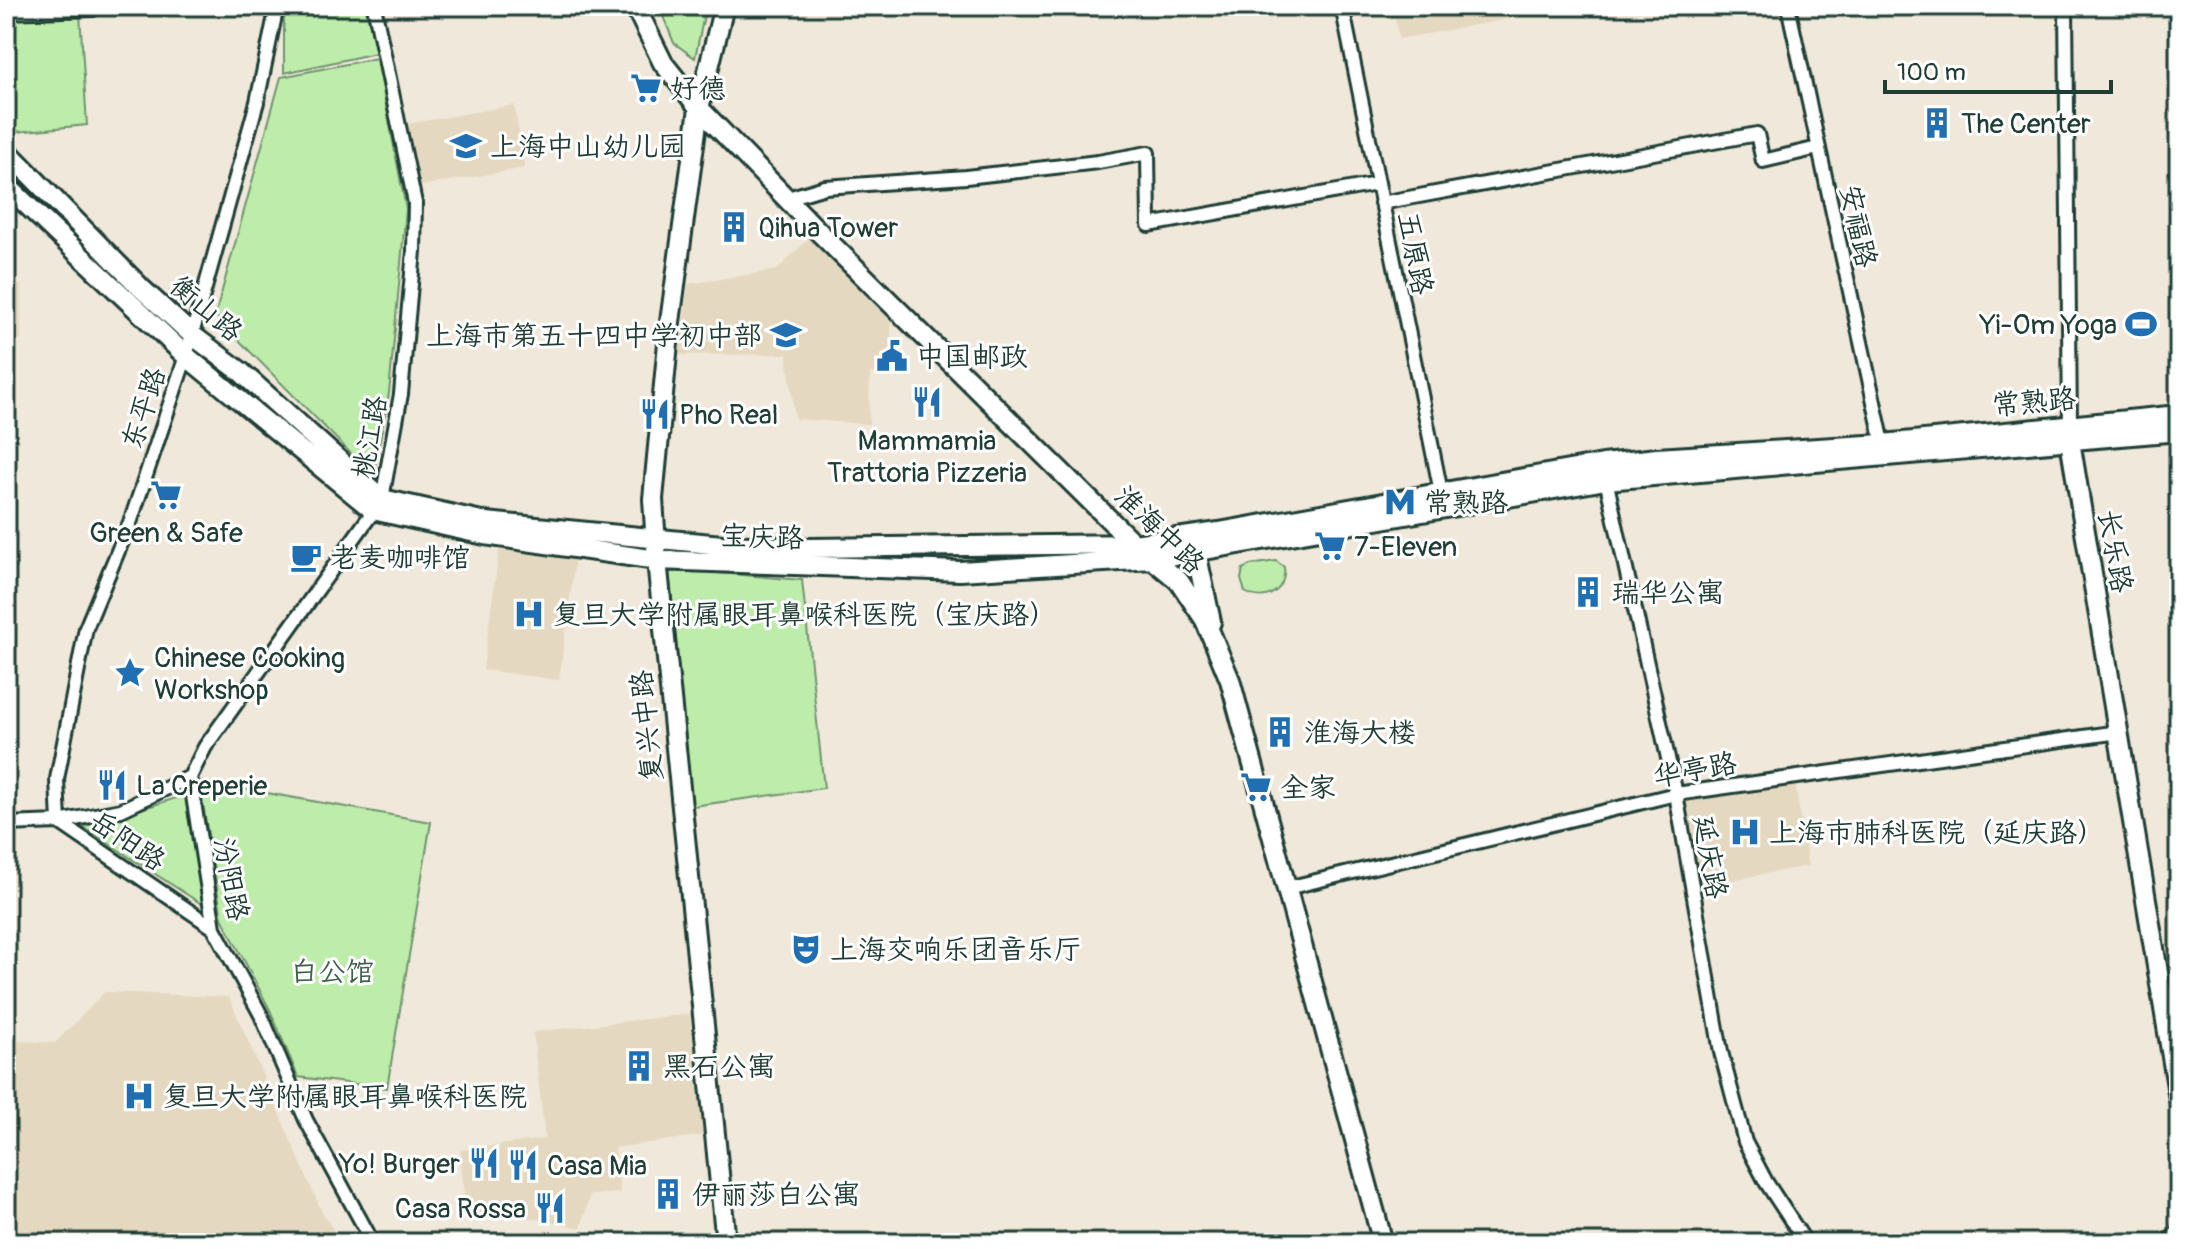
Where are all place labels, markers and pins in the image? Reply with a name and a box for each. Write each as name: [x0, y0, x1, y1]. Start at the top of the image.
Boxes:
supermarket icon: 好德: [629, 71, 663, 105]
place label: 好德: [670, 72, 726, 107]
building icon: The Center: [1920, 106, 1954, 140]
place label: The Center: [1961, 107, 2091, 142]
school or university icon: 上海中山幼儿园: [449, 129, 483, 163]
place label: 上海中山幼儿园: [490, 130, 686, 165]
building icon: Qihua Tower: [717, 210, 751, 244]
place label: Qihua Tower: [758, 211, 898, 246]
sports icon: Yi-Om Yoga: [2124, 307, 2158, 341]
place label: Yi-Om Yoga: [1979, 308, 2117, 343]
school or university icon: 上海市第五十四中学初中部: [769, 318, 803, 352]
place label: 上海市第五十四中学初中部: [426, 319, 762, 354]
public building icon: 中国邮政: [875, 339, 909, 373]
place label: 中国邮政: [916, 340, 1028, 375]
restaurant icon: Mammamia Trattoria Pizzeria: [910, 385, 944, 419]
restaurant icon: Pho Real: [638, 397, 672, 431]
place label: Pho Real: [679, 398, 778, 433]
place label: Mammamia Trattoria Pizzeria: [827, 424, 1027, 491]
supermarket icon: Green & Safe: [149, 478, 183, 512]
metro station icon: 常熟路: [1383, 485, 1417, 519]
place label: 常熟路: [1424, 486, 1508, 521]
place label: Green & Safe: [89, 516, 243, 551]
supermarket icon: 7-Eleven: [1313, 529, 1347, 563]
place label: 7-Eleven: [1354, 530, 1457, 565]
cafe icon: 老麦咖啡馆: [289, 540, 323, 574]
place label: 老麦咖啡馆: [330, 541, 470, 576]
building icon: 瑞华公寓: [1571, 575, 1605, 609]
place label: 瑞华公寓: [1612, 576, 1724, 611]
hospital icon: 复旦大学附属眼耳鼻喉科医院（宝庆路）: [512, 597, 546, 631]
place label: 复旦大学附属眼耳鼻喉科医院（宝庆路）: [553, 598, 1057, 633]
place label: Chinese Cooking Workshop: [154, 641, 345, 708]
place icon: Chinese Cooking Workshop: [113, 656, 147, 690]
building icon: 淮海大楼: [1263, 715, 1297, 749]
place label: 淮海大楼: [1304, 716, 1416, 751]
restaurant icon: La Creperie: [95, 768, 129, 802]
place label: La Creperie: [136, 769, 267, 804]
supermarket icon: 全家: [1239, 770, 1273, 804]
place label: 全家: [1280, 771, 1336, 806]
hospital icon: 上海市肺科医院（延庆路）: [1728, 815, 1762, 849]
place label: 上海市肺科医院（延庆路）: [1769, 816, 2105, 851]
theatre icon: 上海交响乐团音乐厅: [789, 932, 823, 966]
place label: 上海交响乐团音乐厅: [830, 933, 1082, 968]
building icon: 黑石公寓: [622, 1049, 656, 1083]
place label: 黑石公寓: [663, 1050, 775, 1085]
hospital icon: 复旦大学附属眼耳鼻喉科医院: [122, 1079, 156, 1113]
place label: 复旦大学附属眼耳鼻喉科医院: [163, 1080, 527, 1115]
restaurant icon: Yo! Burger: [467, 1146, 501, 1180]
place label: Yo! Burger: [338, 1147, 460, 1182]
restaurant icon: Casa Mia: [506, 1148, 540, 1182]
place label: Casa Mia: [547, 1149, 647, 1184]
building icon: 伊丽莎白公寓: [651, 1177, 685, 1211]
place label: 伊丽莎白公寓: [692, 1178, 860, 1213]
restaurant icon: Casa Rossa: [533, 1191, 567, 1225]
place label: Casa Rossa: [395, 1192, 526, 1227]

